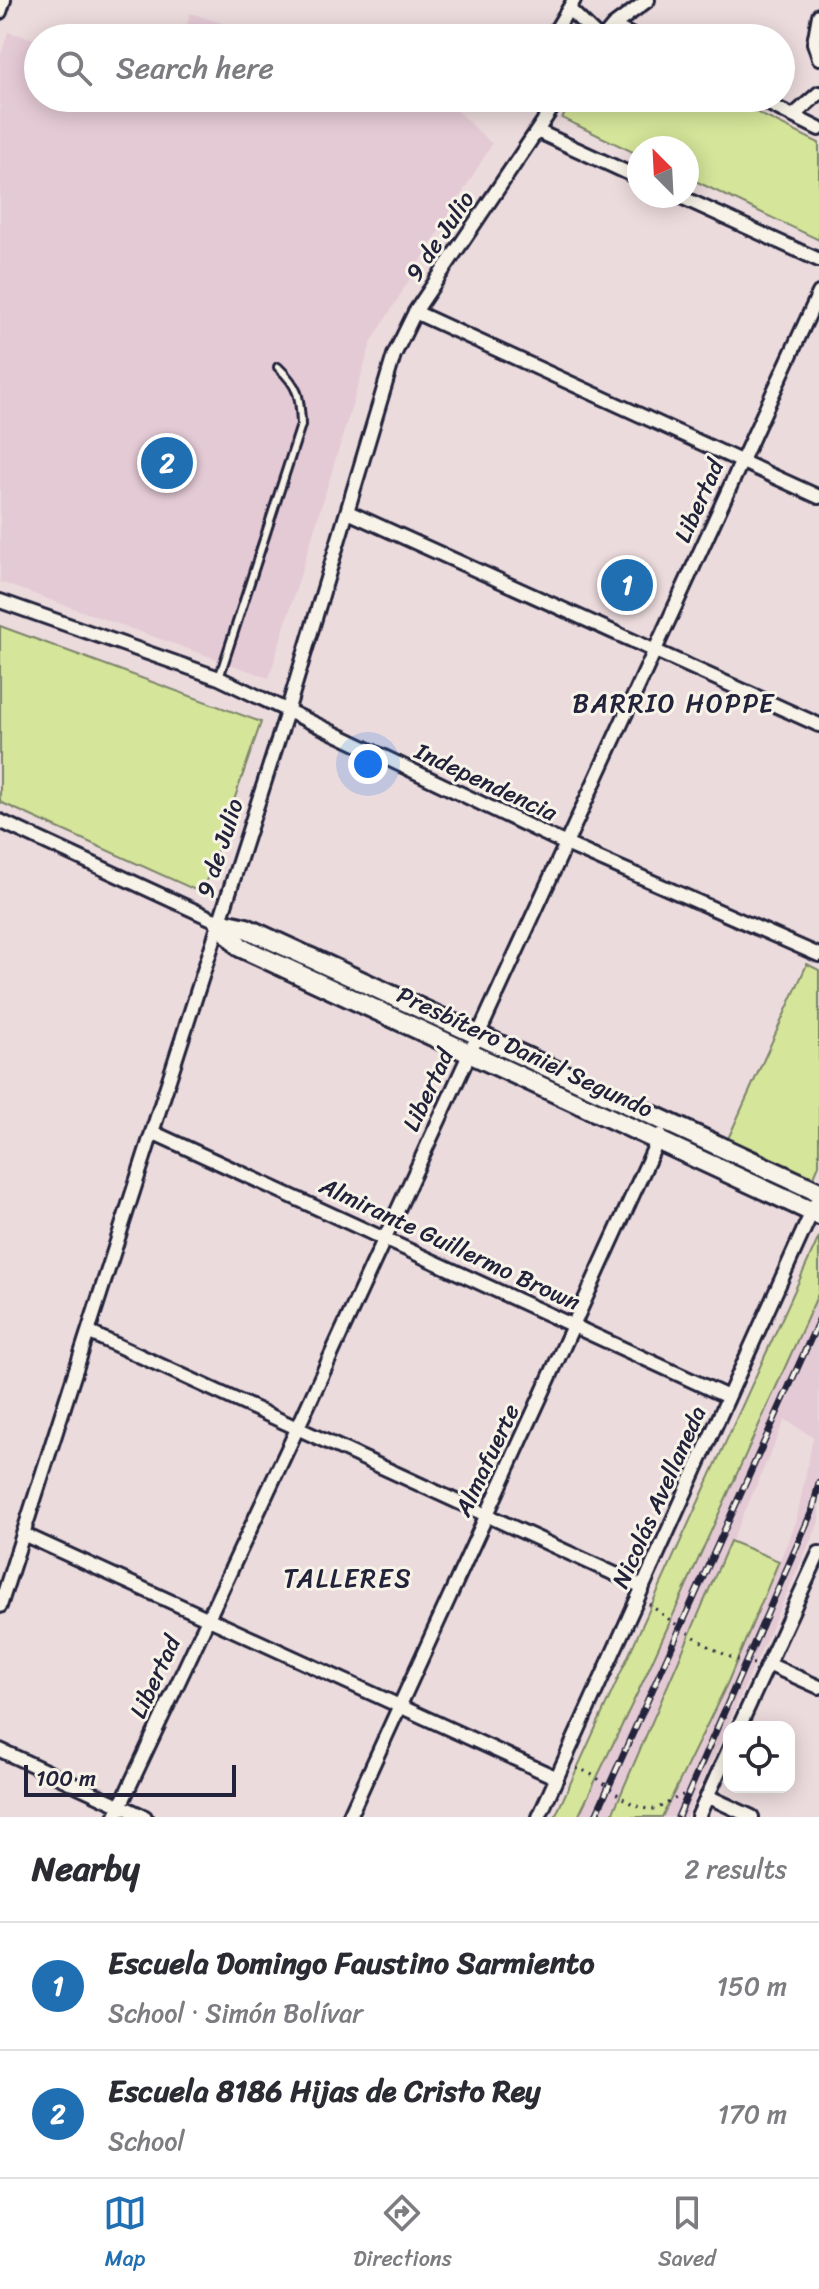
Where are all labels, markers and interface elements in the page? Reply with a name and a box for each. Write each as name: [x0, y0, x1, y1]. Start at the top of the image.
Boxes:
search box: [24, 24, 795, 112]
text: Search here: [116, 41, 274, 95]
icon: search: [52, 46, 96, 90]
north arrow: [627, 136, 699, 208]
street label: 9 de Julio: [394, 182, 486, 290]
pin: 2: [141, 433, 193, 493]
street label: Libertad: [662, 450, 737, 549]
pin: 1: [601, 555, 653, 615]
district label: BARRIO HOPPE: [573, 680, 775, 726]
street label: Independencia: [407, 730, 565, 834]
your location: [348, 744, 388, 784]
street label: 9 de Julio: [184, 793, 256, 903]
street label: Presbítero Daniel Segundo: [390, 974, 660, 1130]
street label: Libertad: [390, 1039, 467, 1138]
street label: Almirante Guillermo Brown: [312, 1165, 588, 1323]
street label: Almafuerte: [442, 1396, 532, 1524]
street label: Nicolás Avellaneda: [600, 1399, 718, 1595]
district label: TALLERES: [283, 1555, 413, 1601]
street label: Libertad: [117, 1626, 194, 1725]
map controls: [723, 1721, 795, 1793]
button: locate: [723, 1721, 795, 1793]
text: 100 m: [36, 1759, 96, 1798]
scale bar: [24, 1761, 236, 1797]
text: Nearby: [32, 1839, 140, 1899]
text: 2 results: [685, 1846, 787, 1892]
text: Escuela Domingo Faustino Sarmiento: [108, 1936, 594, 1990]
text: 1: [52, 1963, 64, 2009]
text: 150 m: [717, 1963, 787, 2009]
text: School · Simón Bolívar: [108, 1990, 363, 2036]
text: Escuela 8186 Hijas de Cristo Rey: [108, 2064, 541, 2118]
text: 2: [50, 2091, 66, 2137]
text: 170 m: [718, 2091, 787, 2137]
text: School: [108, 2118, 185, 2164]
tab: Map: [103, 2191, 147, 2278]
tab: Directions: [353, 2191, 452, 2278]
tab: Saved: [658, 2191, 716, 2278]

